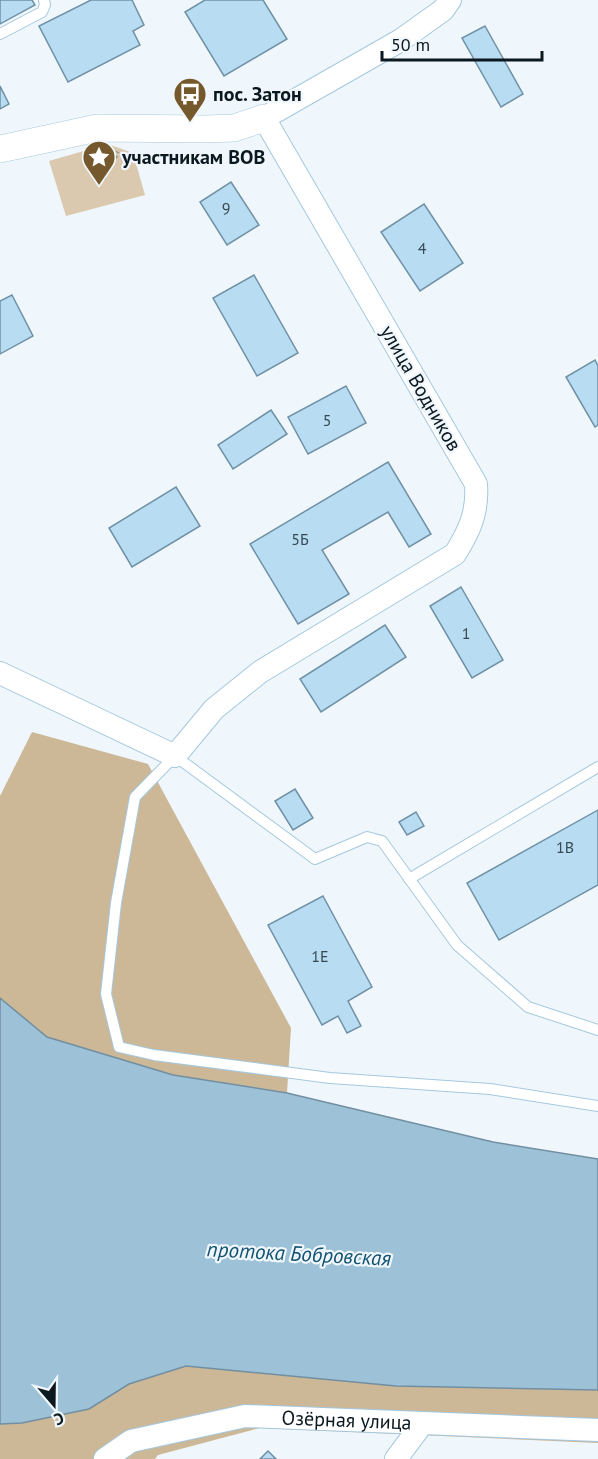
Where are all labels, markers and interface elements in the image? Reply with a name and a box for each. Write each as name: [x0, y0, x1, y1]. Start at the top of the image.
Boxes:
scale bar: [382, 24, 542, 62]
text: 50 m: [391, 33, 430, 56]
bus stop icon: пос. Затон: [172, 76, 208, 123]
place label: пос. Затон: [213, 81, 302, 107]
place icon: участникам ВОВ: [81, 139, 117, 186]
place label: участникам ВОВ: [121, 144, 265, 170]
house number: 9: [222, 198, 230, 218]
house number: 4: [418, 238, 427, 258]
street label: улица Водников: [374, 320, 468, 456]
house number: 5: [323, 410, 331, 430]
house number: 5Б: [291, 529, 309, 549]
house number: 1: [462, 623, 470, 643]
house number: 1В: [556, 837, 574, 857]
house number: 1Е: [311, 946, 329, 966]
water label: протока Бобровская: [206, 1235, 392, 1272]
north arrow: [24, 1375, 84, 1435]
street label: Озёрная улица: [281, 1404, 412, 1436]
text: С: [51, 1408, 67, 1430]

